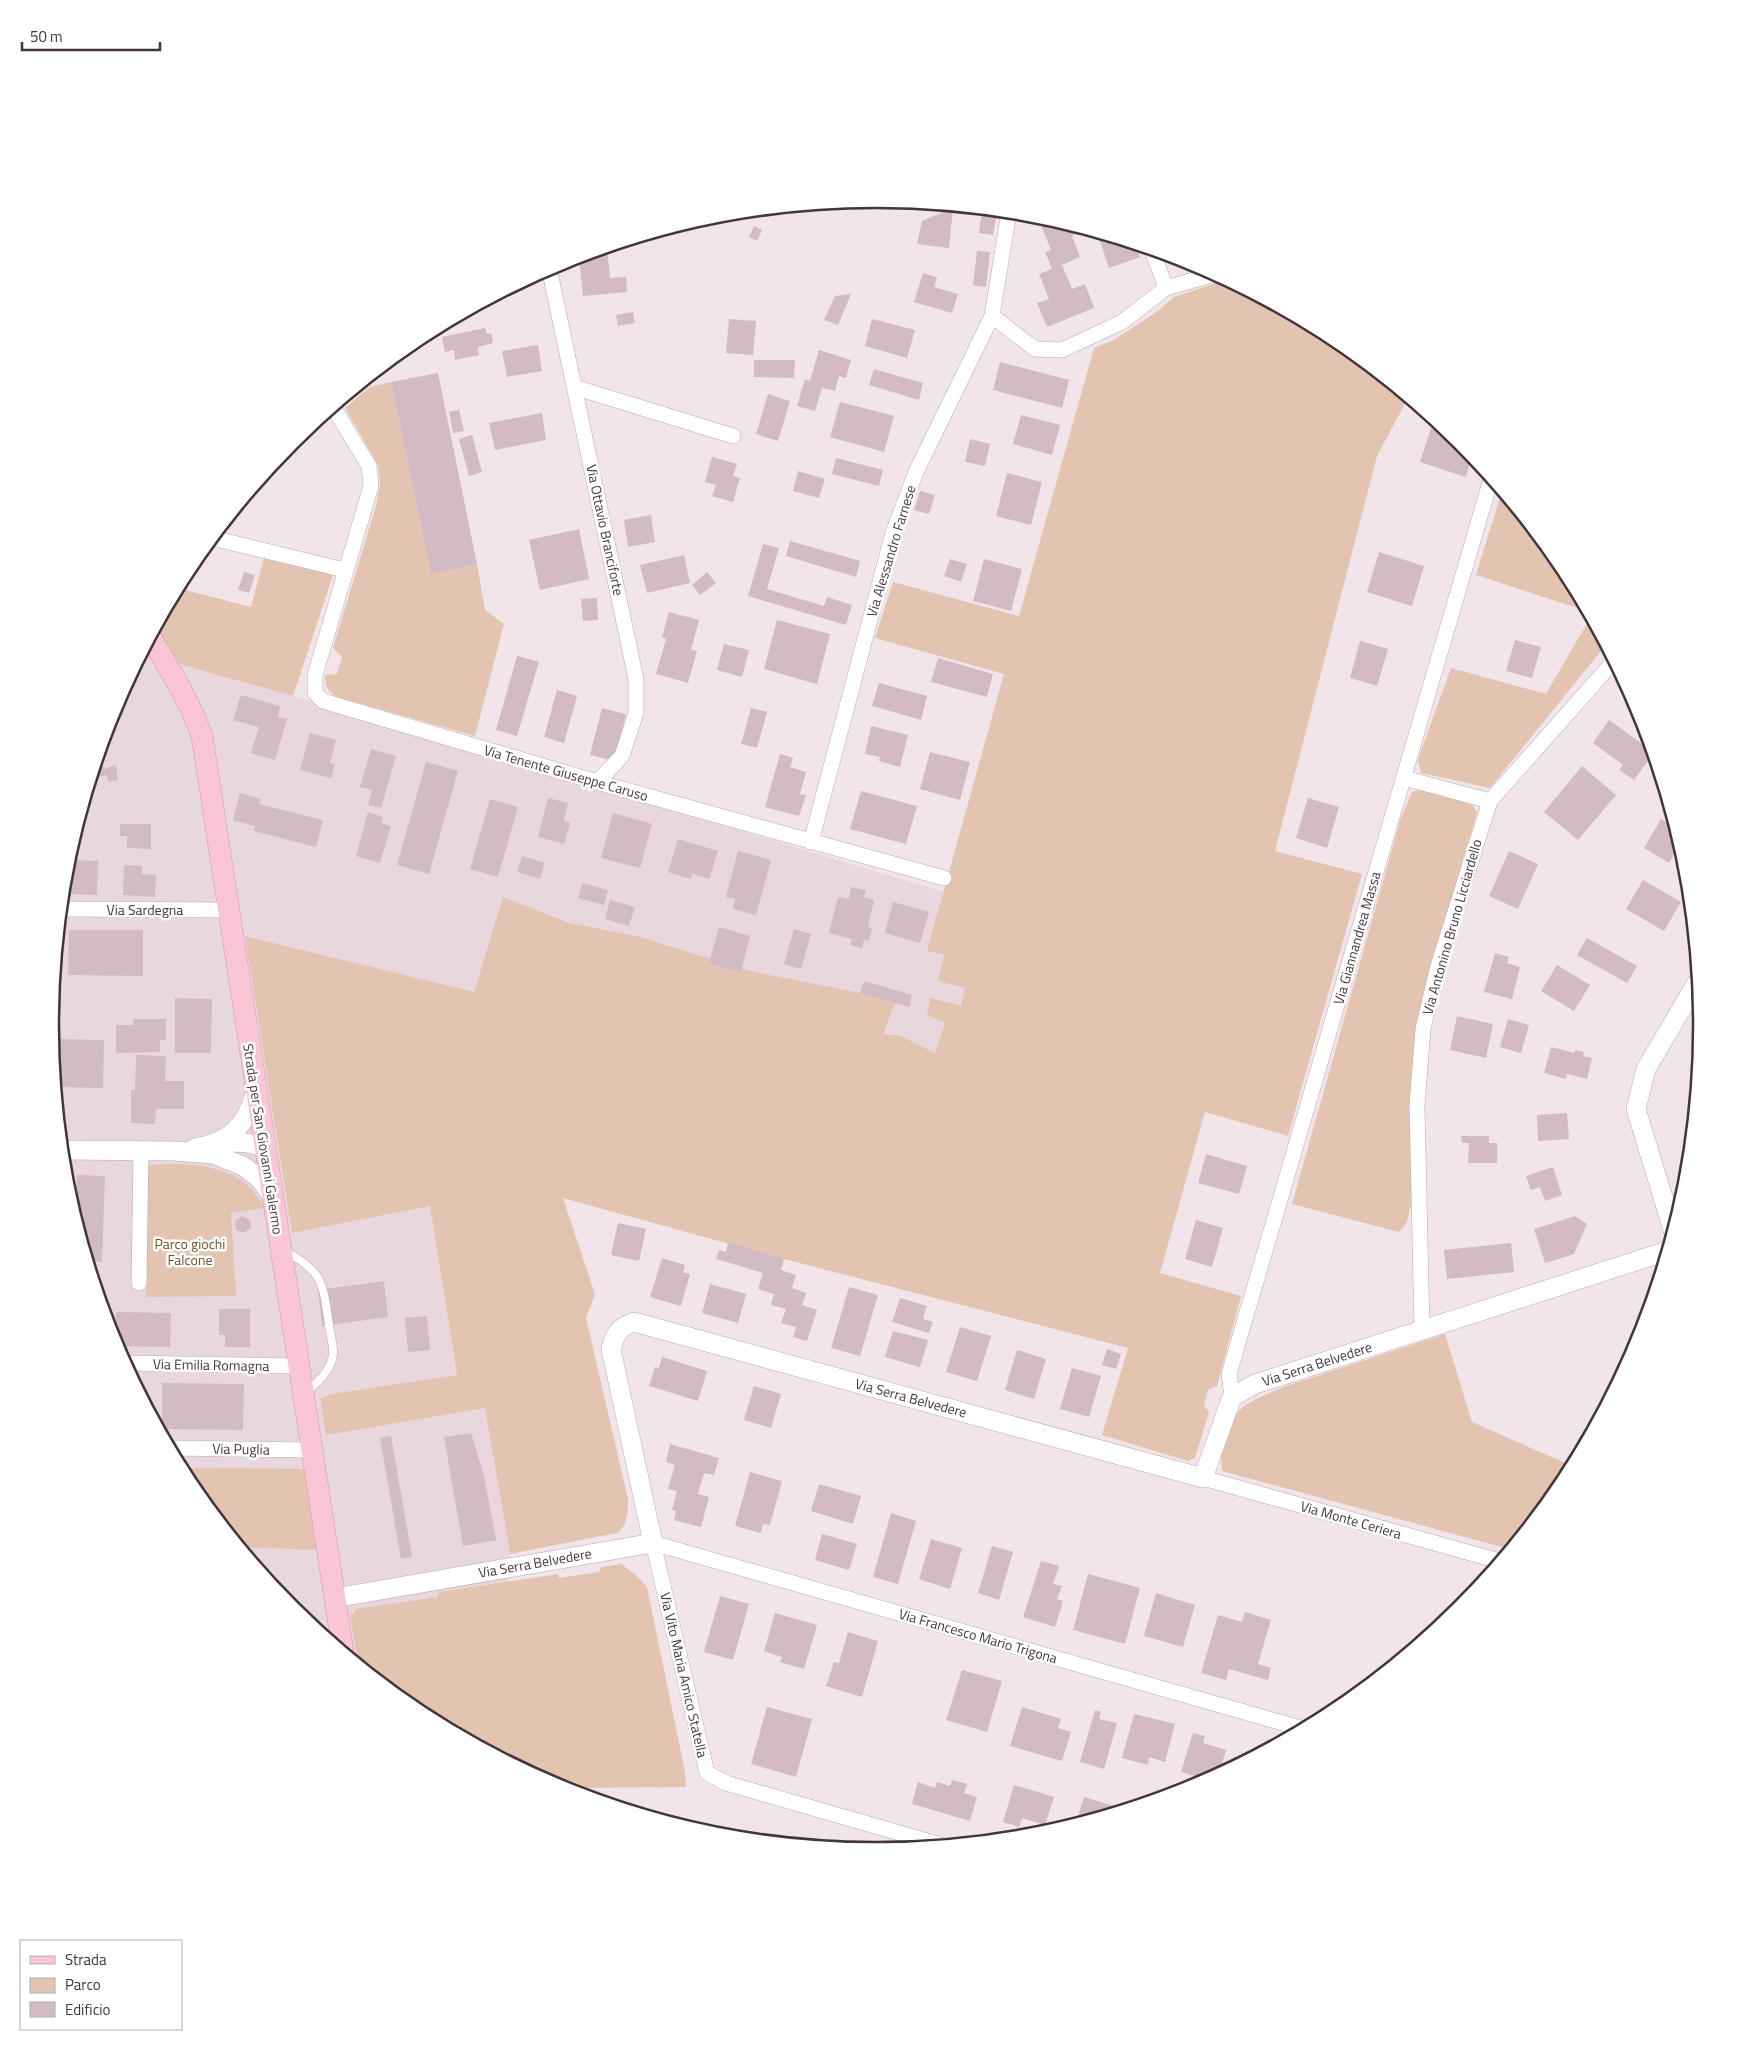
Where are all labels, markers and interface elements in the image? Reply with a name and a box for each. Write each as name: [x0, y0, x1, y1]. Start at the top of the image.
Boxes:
scale bar: [22, 20, 160, 52]
text: 50 m: [30, 25, 63, 48]
street label: Via Ottavio Branciforte: [581, 462, 630, 597]
street label: Via Alessandro Farnese: [860, 482, 921, 619]
street label: Via Tenente Giuseppe Caruso: [482, 739, 651, 806]
street label: Via Antonino Bruno Licciardello: [1416, 837, 1487, 1017]
street label: Via Giannandrea Massa: [1327, 869, 1386, 1007]
street label: Via Sardegna: [107, 899, 183, 920]
street label: Strada per San Giovanni Galermo: [238, 1042, 289, 1236]
park label: Parco giochi Falcone: [155, 1233, 225, 1270]
street label: Via Serra Belvedere: [1259, 1336, 1375, 1391]
street label: Via Emilia Romagna: [153, 1353, 269, 1376]
street label: Via Serra Belvedere: [853, 1373, 969, 1422]
street label: Via Puglia: [212, 1437, 270, 1460]
street label: Via Monte Ceriera: [1298, 1495, 1404, 1544]
street label: Via Serra Belvedere: [477, 1542, 593, 1583]
street label: Via Vito Maria Amico Statella: [655, 1590, 714, 1760]
street label: Via Francesco Mario Trigona: [896, 1603, 1060, 1668]
legend: [20, 1940, 182, 2030]
text: Strada: [65, 1948, 107, 1971]
text: Parco: [65, 1973, 101, 1996]
text: Edificio: [65, 1998, 110, 2021]

